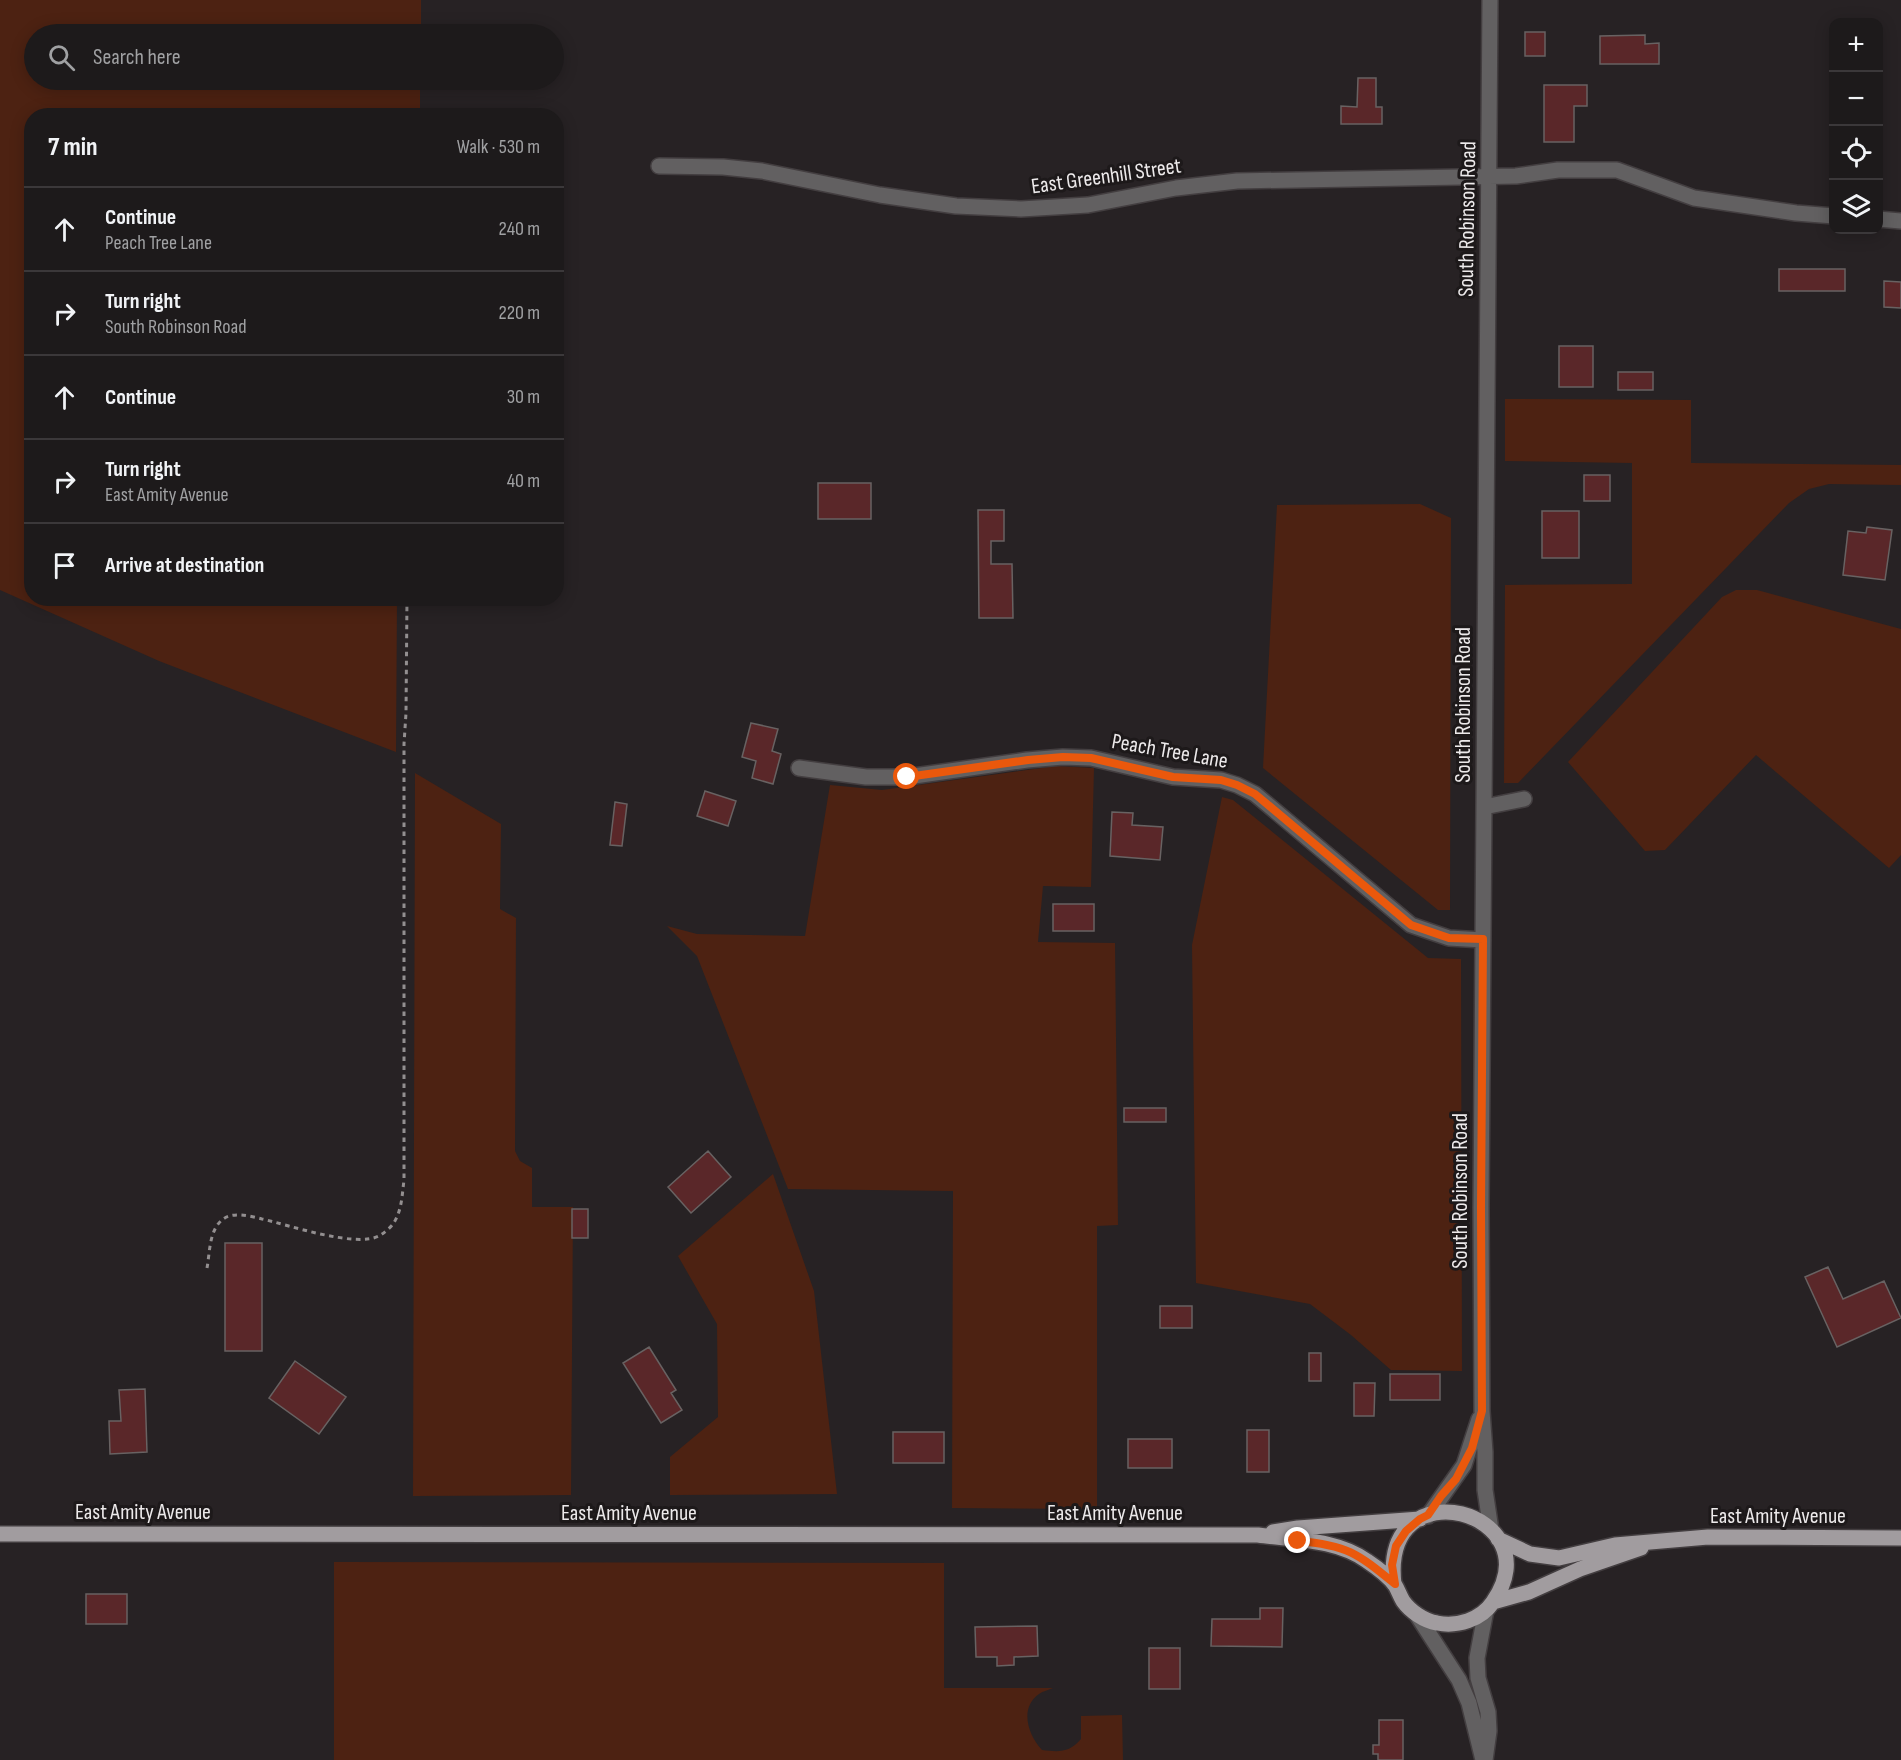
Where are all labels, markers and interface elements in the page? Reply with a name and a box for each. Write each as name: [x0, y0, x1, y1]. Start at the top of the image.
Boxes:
map controls: [1829, 18, 1883, 234]
button: +: [1829, 18, 1883, 72]
search box: [24, 24, 564, 90]
icon: search: [45, 41, 78, 74]
text: Search here: [93, 44, 180, 71]
button: −: [1829, 72, 1883, 126]
button: locate: [1829, 126, 1883, 180]
text: 7 min: [48, 132, 97, 163]
text: Walk · 530 m: [457, 135, 540, 159]
street label: South Robinson Road: [1453, 141, 1482, 297]
street label: East Greenhill Street: [1030, 153, 1183, 200]
button: layers: [1829, 180, 1883, 234]
text: Continue: [105, 204, 176, 231]
icon: ahead: [48, 213, 81, 246]
text: 240 m: [499, 217, 540, 241]
text: Peach Tree Lane: [105, 231, 212, 255]
text: Turn right: [105, 288, 181, 315]
icon: right: [48, 297, 81, 330]
text: 220 m: [499, 301, 540, 325]
text: South Robinson Road: [105, 315, 246, 339]
icon: ahead: [48, 381, 81, 414]
text: Continue: [105, 384, 176, 411]
text: 30 m: [507, 385, 540, 409]
text: Turn right: [105, 456, 181, 483]
icon: right: [48, 465, 81, 498]
text: 40 m: [507, 469, 540, 493]
text: East Amity Avenue: [105, 483, 229, 507]
icon: arrive: [48, 549, 81, 582]
text: Arrive at destination: [105, 552, 264, 579]
street label: South Robinson Road: [1450, 627, 1477, 783]
street label: Peach Tree Lane: [1109, 728, 1230, 775]
route start: [893, 763, 919, 789]
street label: South Robinson Road: [1447, 1113, 1474, 1269]
street label: East Amity Avenue: [75, 1499, 211, 1526]
street label: East Amity Avenue: [561, 1500, 697, 1527]
street label: East Amity Avenue: [1047, 1500, 1183, 1527]
street label: East Amity Avenue: [1710, 1503, 1846, 1530]
route end: [1284, 1527, 1310, 1553]

